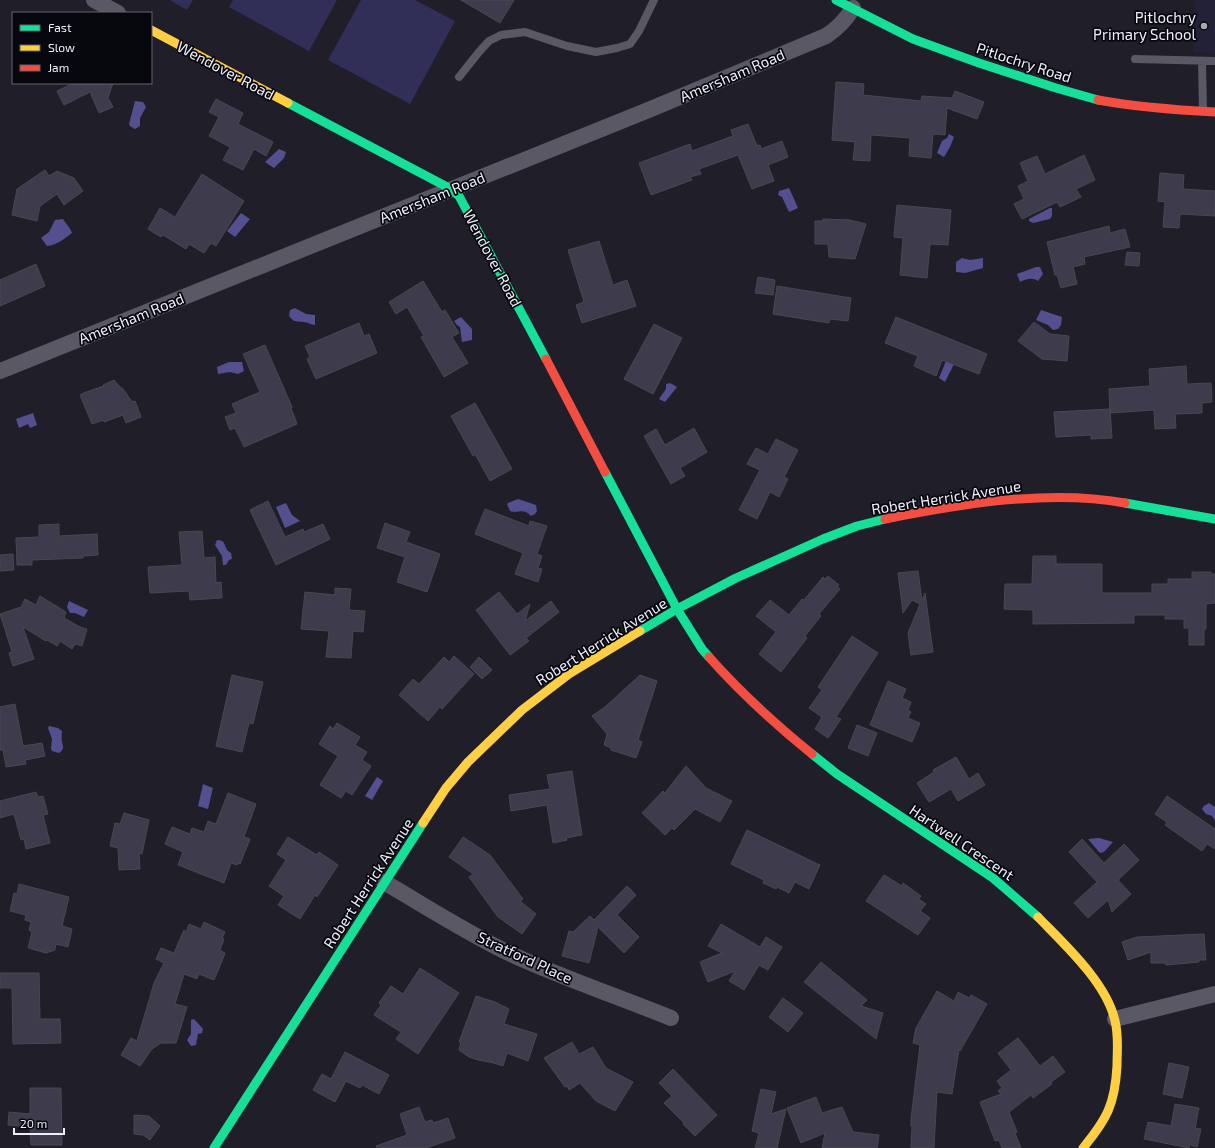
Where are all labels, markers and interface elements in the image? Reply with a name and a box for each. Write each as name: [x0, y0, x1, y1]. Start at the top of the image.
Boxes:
place label: Pitlochry Primary School: [1093, 8, 1197, 43]
legend: [12, 12, 152, 84]
text: Fast: [48, 20, 72, 34]
marker: Pitlochry Primary School: [1199, 21, 1209, 31]
street label: Wendover Road: [174, 37, 278, 103]
street label: Pitlochry Road: [974, 38, 1074, 86]
text: Slow: [48, 40, 75, 54]
street label: Amersham Road: [677, 45, 787, 105]
text: Jam: [48, 60, 69, 74]
street label: Amersham Road: [377, 168, 487, 226]
street label: Wendover Road: [460, 206, 526, 310]
street label: Amersham Road: [76, 289, 186, 347]
street label: Robert Herrick Avenue: [870, 476, 1022, 518]
street label: Robert Herrick Avenue: [532, 593, 670, 689]
street label: Hartwell Crescent: [906, 800, 1018, 884]
street label: Robert Herrick Avenue: [319, 815, 417, 951]
street label: Stratford Place: [475, 927, 575, 987]
scale bar: [14, 1110, 64, 1136]
text: 20 m: [20, 1116, 47, 1130]

